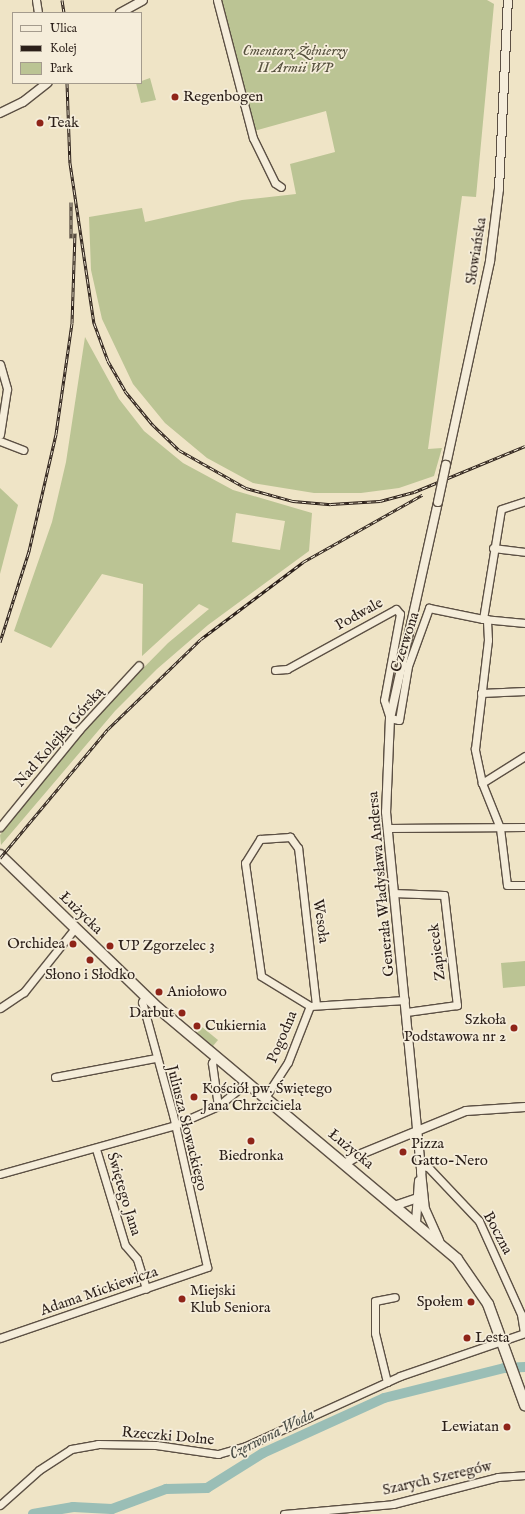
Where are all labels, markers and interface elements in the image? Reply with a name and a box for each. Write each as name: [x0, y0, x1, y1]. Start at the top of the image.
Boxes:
legend: [12, 12, 142, 84]
text: Ulica: [50, 21, 77, 36]
text: Kolej: [50, 41, 77, 56]
park label: Cmentarz Żołnierzy II Armii WP: [242, 41, 348, 76]
text: Park: [50, 61, 73, 76]
place label: Regenbogen: [183, 88, 263, 106]
marker: Regenbogen: [170, 92, 180, 102]
place label: Teak: [48, 114, 79, 132]
marker: Teak: [35, 118, 45, 128]
street label: Słowiańska: [462, 216, 490, 286]
street label: Podwale: [332, 594, 386, 634]
street label: Czerwona: [387, 610, 423, 674]
street label: Nad Kolejką Górską: [11, 683, 107, 791]
street label: Generała Władysława Andersa: [364, 791, 398, 977]
street label: Łużycka: [56, 888, 106, 938]
street label: Wesoła: [309, 898, 333, 944]
street label: Zapiecek: [425, 922, 449, 982]
place label: Orchidea: [7, 935, 65, 953]
place label: UP Zgorzelec 3: [118, 937, 215, 955]
marker: Orchidea: [68, 939, 78, 949]
marker: UP Zgorzelec 3: [105, 941, 115, 951]
marker: Słono i Słodko: [85, 955, 95, 965]
place label: Słono i Słodko: [45, 966, 135, 984]
place label: Aniołowo: [167, 983, 227, 1001]
marker: Aniołowo: [154, 987, 164, 997]
place label: Darbut: [129, 1004, 174, 1022]
marker: Darbut: [177, 1008, 187, 1018]
street label: Pogodna: [263, 1008, 301, 1066]
place label: Szkoła Podstawowa nr 2: [404, 1010, 506, 1045]
place label: Cukiernia: [205, 1017, 266, 1035]
marker: Cukiernia: [192, 1021, 202, 1031]
marker: Szkoła Podstawowa nr 2: [509, 1023, 519, 1033]
street label: Juliusza Słowackiego: [163, 1063, 211, 1193]
place label: Kościół pw. Świętego Jana Chrzciciela: [202, 1079, 332, 1114]
marker: Kościół pw. Świętego Jana Chrzciciela: [189, 1092, 199, 1102]
street label: Łużycka: [325, 1125, 377, 1173]
place label: Pizza Gatto-Nero: [411, 1134, 488, 1169]
marker: Biedronka: [246, 1136, 256, 1146]
place label: Biedronka: [219, 1147, 283, 1165]
marker: Pizza Gatto-Nero: [398, 1147, 408, 1157]
street label: Świętego Jana: [103, 1150, 145, 1238]
street label: Boczna: [479, 1209, 517, 1257]
street label: Adama Mickiewicza: [38, 1262, 160, 1320]
place label: Miejski Klub Seniora: [190, 1281, 270, 1316]
place label: Społem: [417, 1293, 463, 1311]
marker: Miejski Klub Seniora: [177, 1294, 187, 1304]
marker: Społem: [466, 1297, 476, 1307]
place label: Lesta: [475, 1329, 510, 1347]
marker: Lesta: [462, 1333, 472, 1343]
water label: Czerwona Woda: [226, 1405, 318, 1465]
place label: Lewiatan: [441, 1418, 499, 1436]
marker: Lewiatan: [502, 1422, 512, 1432]
street label: Rzeczki Dolne: [121, 1423, 215, 1449]
street label: Szarych Szeregów: [381, 1457, 493, 1499]

